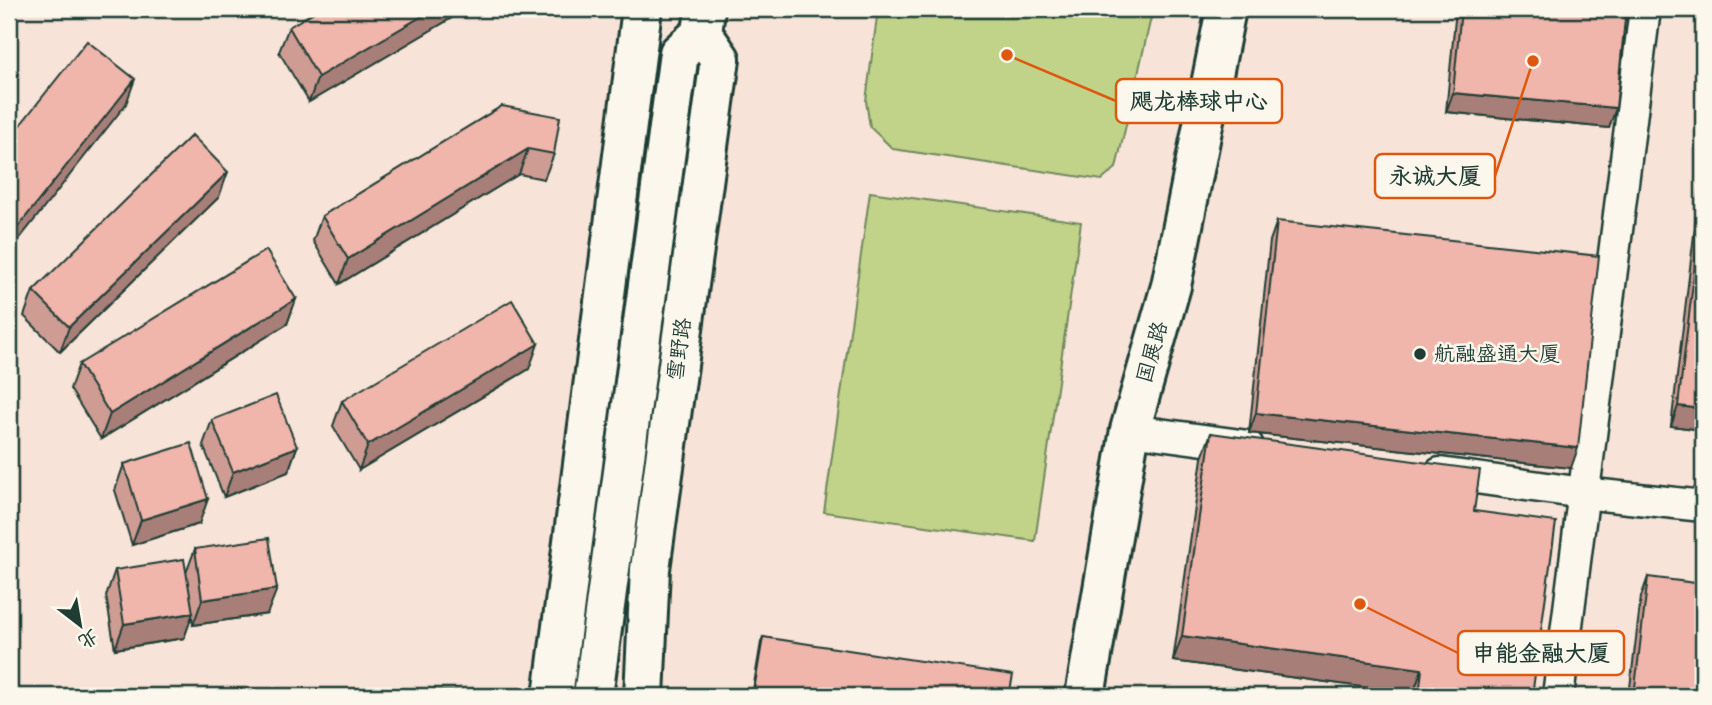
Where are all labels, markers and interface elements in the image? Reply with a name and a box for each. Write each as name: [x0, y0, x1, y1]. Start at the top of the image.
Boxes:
callout: 飓龙棒球中心: [1116, 79, 1282, 123]
text: 飓龙棒球中心: [1130, 85, 1268, 121]
callout: 永诚大厦: [1375, 154, 1495, 198]
text: 永诚大厦: [1389, 160, 1481, 196]
street label: 雪野路: [660, 316, 701, 383]
street label: 国展路: [1129, 318, 1178, 387]
place label: 航融盛通大厦: [1434, 339, 1560, 372]
marker: 航融盛通大厦: [1412, 346, 1428, 362]
north arrow: [46, 590, 116, 660]
text: 北: [72, 620, 104, 656]
callout: 申能金融大厦: [1458, 631, 1624, 675]
text: 申能金融大厦: [1472, 637, 1610, 673]

